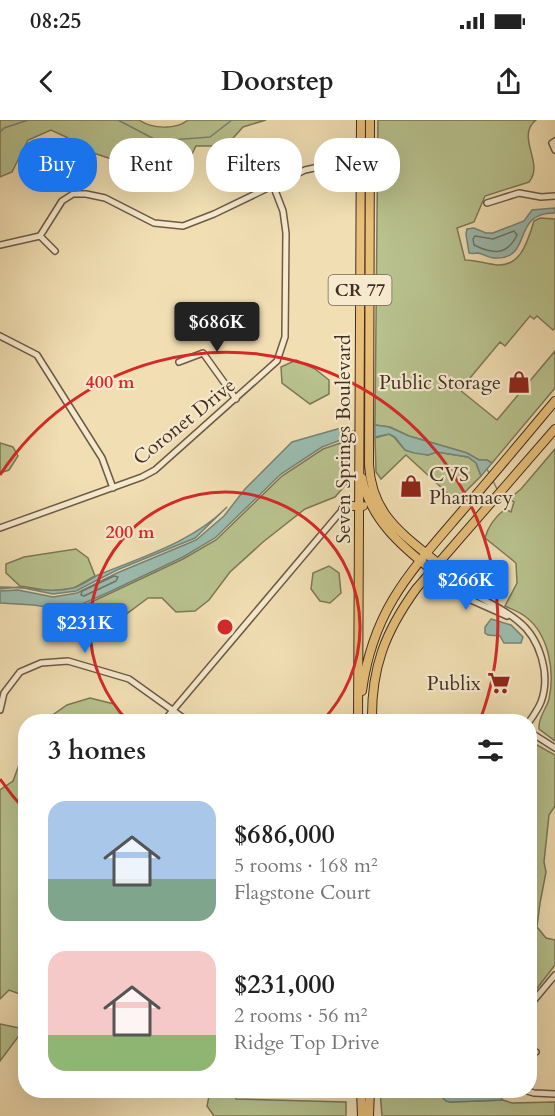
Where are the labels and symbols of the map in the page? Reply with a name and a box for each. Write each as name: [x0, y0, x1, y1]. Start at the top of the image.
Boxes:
road number: CR 77: [328, 275, 392, 305]
pin: $686K: [175, 302, 259, 353]
street label: Seven Springs Boulevard: [330, 334, 357, 544]
place label: Public Storage: [379, 369, 501, 396]
shop icon: Public Storage: [506, 369, 532, 395]
text: 400 m: [85, 370, 135, 395]
street label: Coronet Drive: [127, 372, 241, 471]
place label: CVS Pharmacy: [429, 461, 513, 511]
shop icon: CVS Pharmacy: [398, 473, 424, 499]
text: 200 m: [105, 520, 155, 545]
pin: $266K: [424, 560, 508, 611]
pin: $231K: [43, 603, 127, 654]
centre of rings: [215, 617, 235, 637]
place label: Publix: [427, 670, 481, 697]
supermarket icon: Publix: [486, 670, 512, 696]

